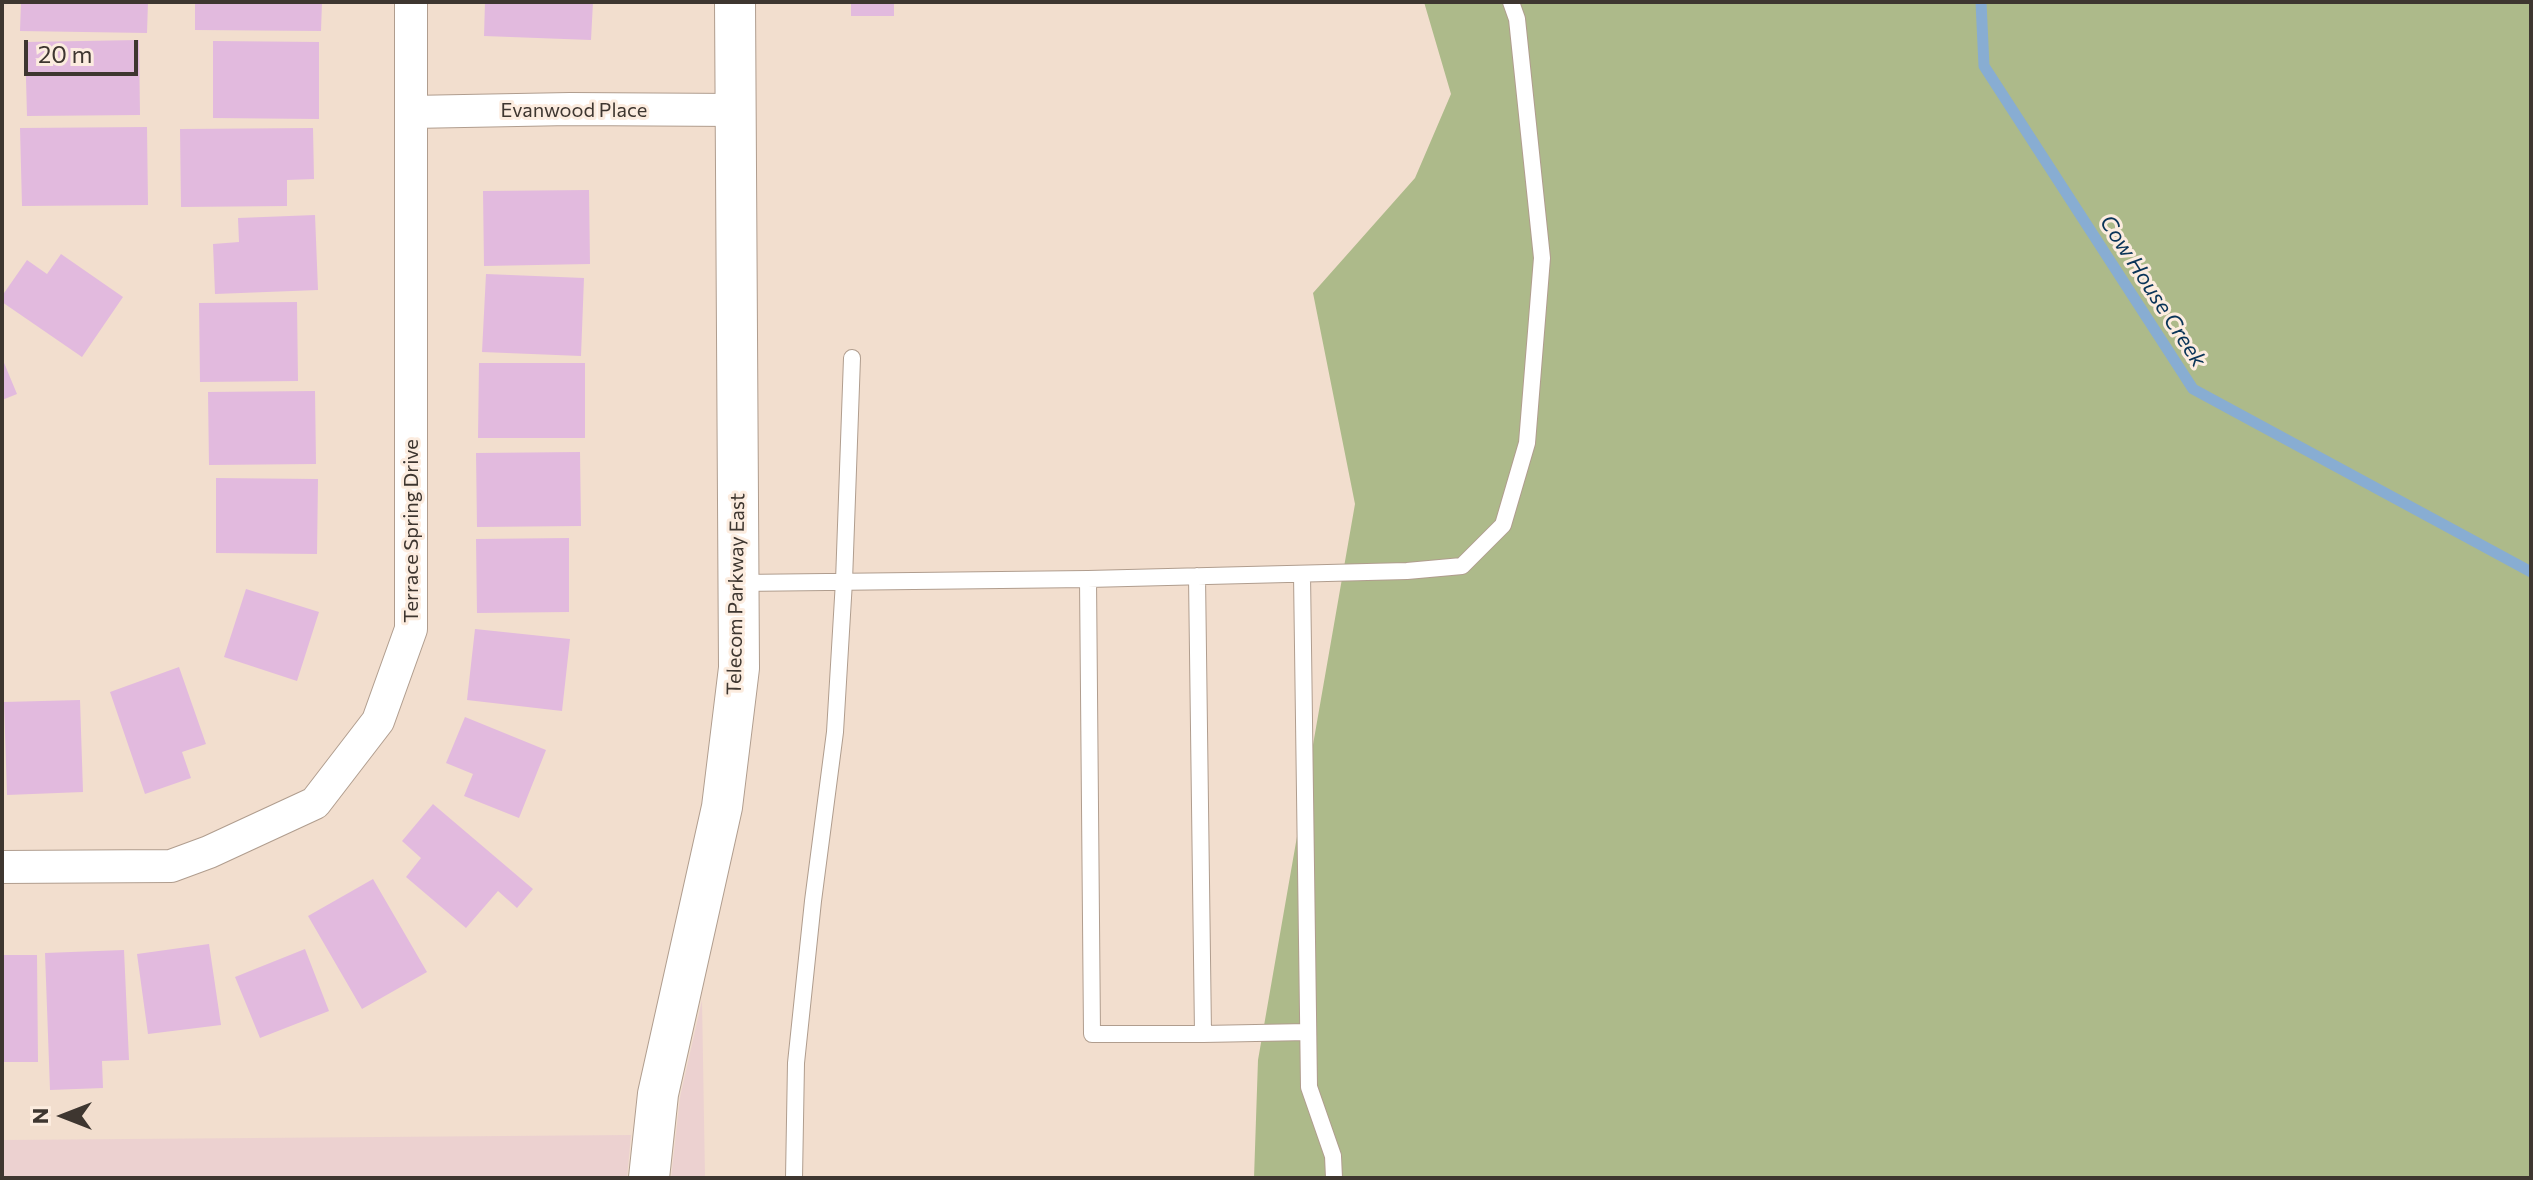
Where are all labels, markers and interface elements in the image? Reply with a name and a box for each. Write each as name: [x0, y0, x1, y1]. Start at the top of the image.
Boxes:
scale bar: [28, 24, 142, 74]
text: 20 m: [38, 39, 92, 68]
street label: Evanwood Place: [501, 98, 647, 122]
water label: Cow House Creek: [2094, 210, 2212, 372]
street label: Terrace Spring Drive: [399, 439, 423, 623]
street label: Telecom Parkway East: [722, 493, 750, 695]
north arrow: [24, 1076, 104, 1156]
text: N: [26, 1108, 53, 1124]

